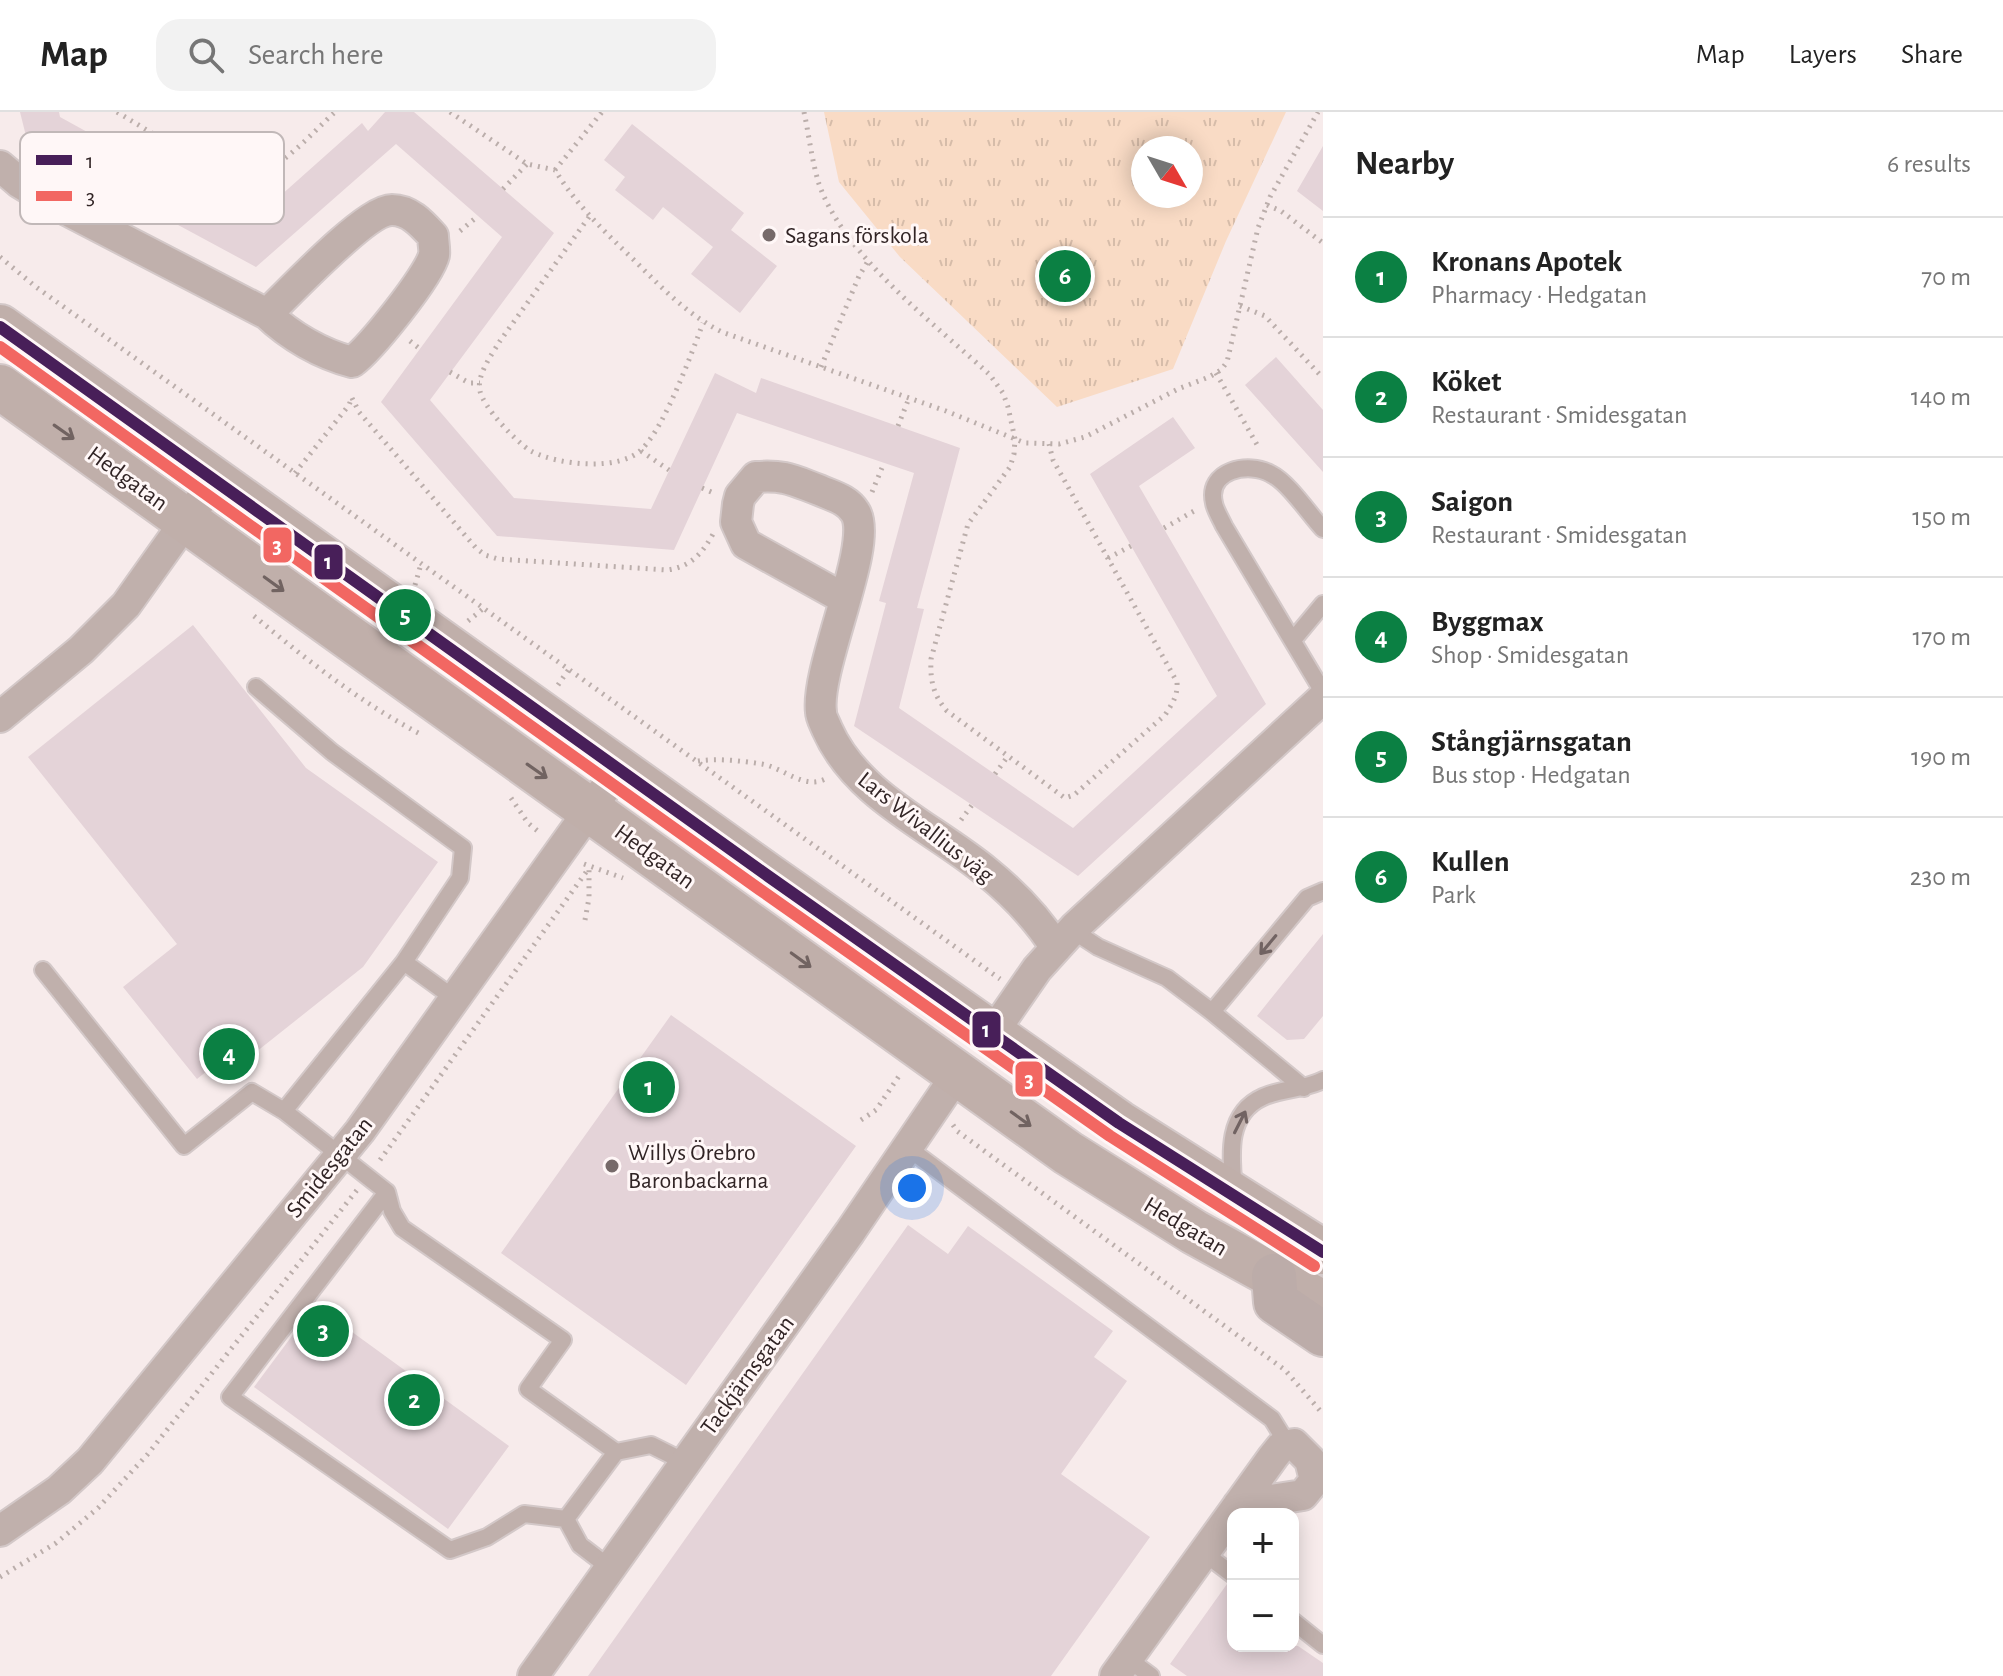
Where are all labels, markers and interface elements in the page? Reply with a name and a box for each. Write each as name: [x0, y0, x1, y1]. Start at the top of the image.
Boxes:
search box: [156, 19, 716, 91]
icon: search: [184, 33, 228, 77]
text: Map: [40, 36, 108, 74]
text: Search here: [248, 40, 384, 70]
text: Map: [1696, 41, 1745, 69]
text: Layers: [1789, 41, 1857, 69]
text: Share: [1901, 41, 1963, 69]
legend: [20, 132, 284, 224]
north arrow: [1131, 136, 1203, 208]
text: Nearby: [1355, 147, 1454, 181]
text: 1: [86, 150, 94, 172]
text: 6 results: [1887, 151, 1971, 177]
text: 3: [86, 186, 95, 208]
place label: Sagans förskola: [785, 224, 929, 248]
marker: Sagans förskola: [760, 226, 778, 244]
pin: 6: [1039, 246, 1091, 306]
text: Kronans Apotek: [1431, 247, 1622, 277]
text: 1: [1376, 264, 1386, 290]
text: 70 m: [1921, 264, 1971, 290]
text: Pharmacy · Hedgatan: [1431, 282, 1647, 308]
text: Köket: [1431, 367, 1501, 397]
text: 2: [1375, 384, 1387, 410]
text: 140 m: [1911, 384, 1971, 410]
text: Restaurant · Smidesgatan: [1431, 402, 1688, 428]
one-way arrow: [52, 424, 74, 440]
street label: Hedgatan: [83, 442, 172, 516]
text: Saigon: [1431, 487, 1513, 517]
text: 3: [1375, 504, 1387, 530]
text: 150 m: [1912, 504, 1971, 530]
text: Restaurant · Smidesgatan: [1431, 522, 1688, 548]
line badge: 3: [262, 526, 293, 564]
text: 3: [272, 535, 282, 557]
line badge: 1: [313, 543, 344, 581]
text: 1: [324, 551, 332, 573]
one-way arrow: [263, 576, 285, 592]
pin: 5: [379, 585, 431, 645]
text: Byggmax: [1431, 607, 1544, 637]
text: 4: [1374, 624, 1388, 650]
text: 170 m: [1912, 624, 1971, 650]
text: Shop · Smidesgatan: [1431, 642, 1629, 668]
text: Stångjärnsgatan: [1431, 727, 1632, 757]
text: 5: [1375, 744, 1387, 770]
text: 190 m: [1911, 744, 1971, 770]
text: Bus stop · Hedgatan: [1431, 762, 1631, 788]
one-way arrow: [525, 763, 547, 780]
street label: Lars Wivallius väg: [853, 768, 998, 888]
street label: Hedgatan: [610, 820, 699, 894]
text: Kullen: [1431, 847, 1510, 877]
text: 6: [1375, 864, 1387, 890]
text: 230 m: [1910, 864, 1971, 890]
text: Park: [1431, 882, 1476, 908]
one-way arrow: [1259, 934, 1277, 954]
one-way arrow: [789, 952, 811, 968]
line badge: 1: [971, 1010, 1002, 1049]
text: 1: [982, 1019, 990, 1041]
pin: 4: [203, 1024, 255, 1084]
pin: 1: [623, 1057, 675, 1117]
line badge: 3: [1014, 1060, 1044, 1098]
text: 3: [1024, 1069, 1034, 1091]
one-way arrow: [1010, 1110, 1031, 1127]
one-way arrow: [1233, 1111, 1248, 1134]
street label: Smidesgatan: [282, 1113, 377, 1223]
place label: Willys Örebro Baronbackarna: [628, 1140, 769, 1193]
marker: Willys Örebro Baronbackarna: [603, 1157, 621, 1175]
your location: [892, 1168, 932, 1208]
street label: Hedgatan: [1140, 1193, 1231, 1261]
pin: 3: [297, 1301, 349, 1361]
street label: Tackjärnsgatan: [697, 1311, 799, 1440]
pin: 2: [388, 1370, 440, 1430]
map controls: [1227, 1508, 1299, 1652]
button: +: [1227, 1508, 1299, 1580]
button: −: [1227, 1580, 1299, 1652]

